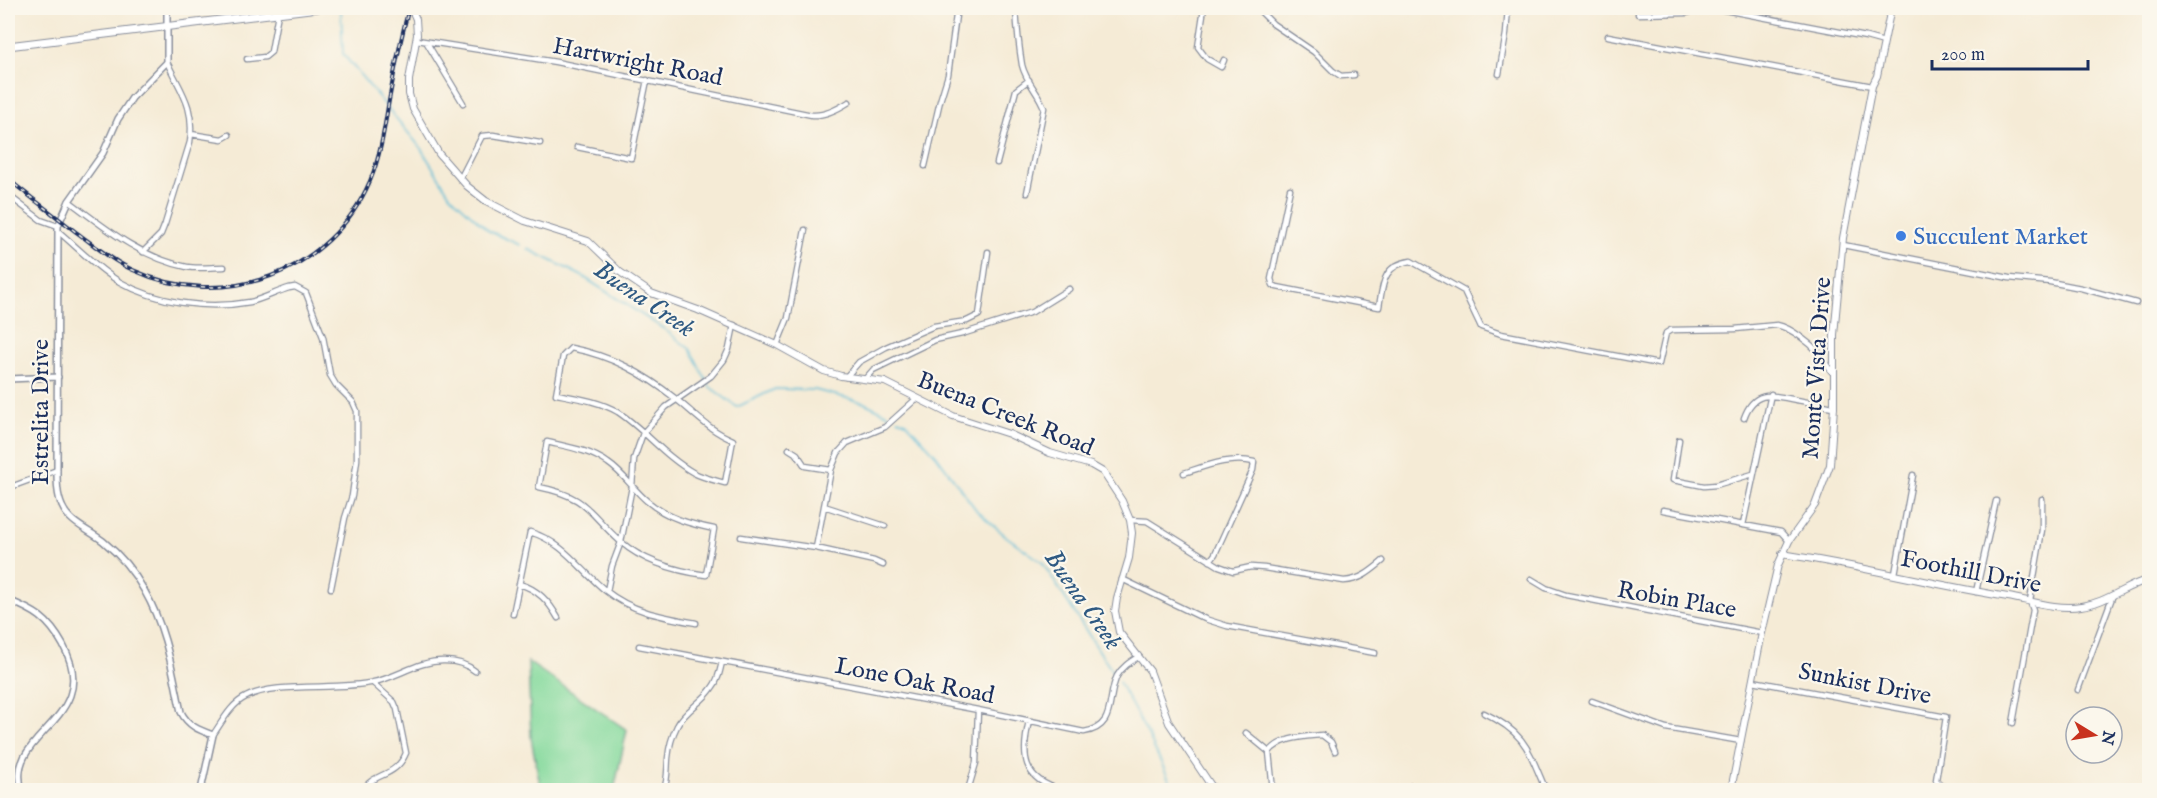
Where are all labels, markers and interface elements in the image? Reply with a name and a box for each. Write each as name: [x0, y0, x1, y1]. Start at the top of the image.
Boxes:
street label: Hartwright Road: [550, 31, 726, 94]
scale bar: [1932, 33, 2088, 71]
text: 200 m: [1941, 44, 1985, 67]
place label: Succulent Market: [1913, 222, 2088, 253]
marker: Succulent Market: [1894, 229, 1908, 243]
water label: Buena Creek: [587, 253, 702, 345]
street label: Monte Vista Drive: [1796, 276, 1839, 460]
street label: Estrelita Drive: [26, 339, 57, 485]
street label: Buena Creek Road: [912, 365, 1099, 464]
water label: Buena Creek: [1036, 543, 1130, 657]
street label: Foothill Drive: [1898, 544, 2044, 601]
street label: Robin Place: [1615, 575, 1739, 626]
street label: Lone Oak Road: [832, 651, 997, 712]
street label: Sunkist Drive: [1796, 656, 1934, 713]
north arrow: [2064, 705, 2124, 765]
text: N: [2096, 728, 2118, 746]

